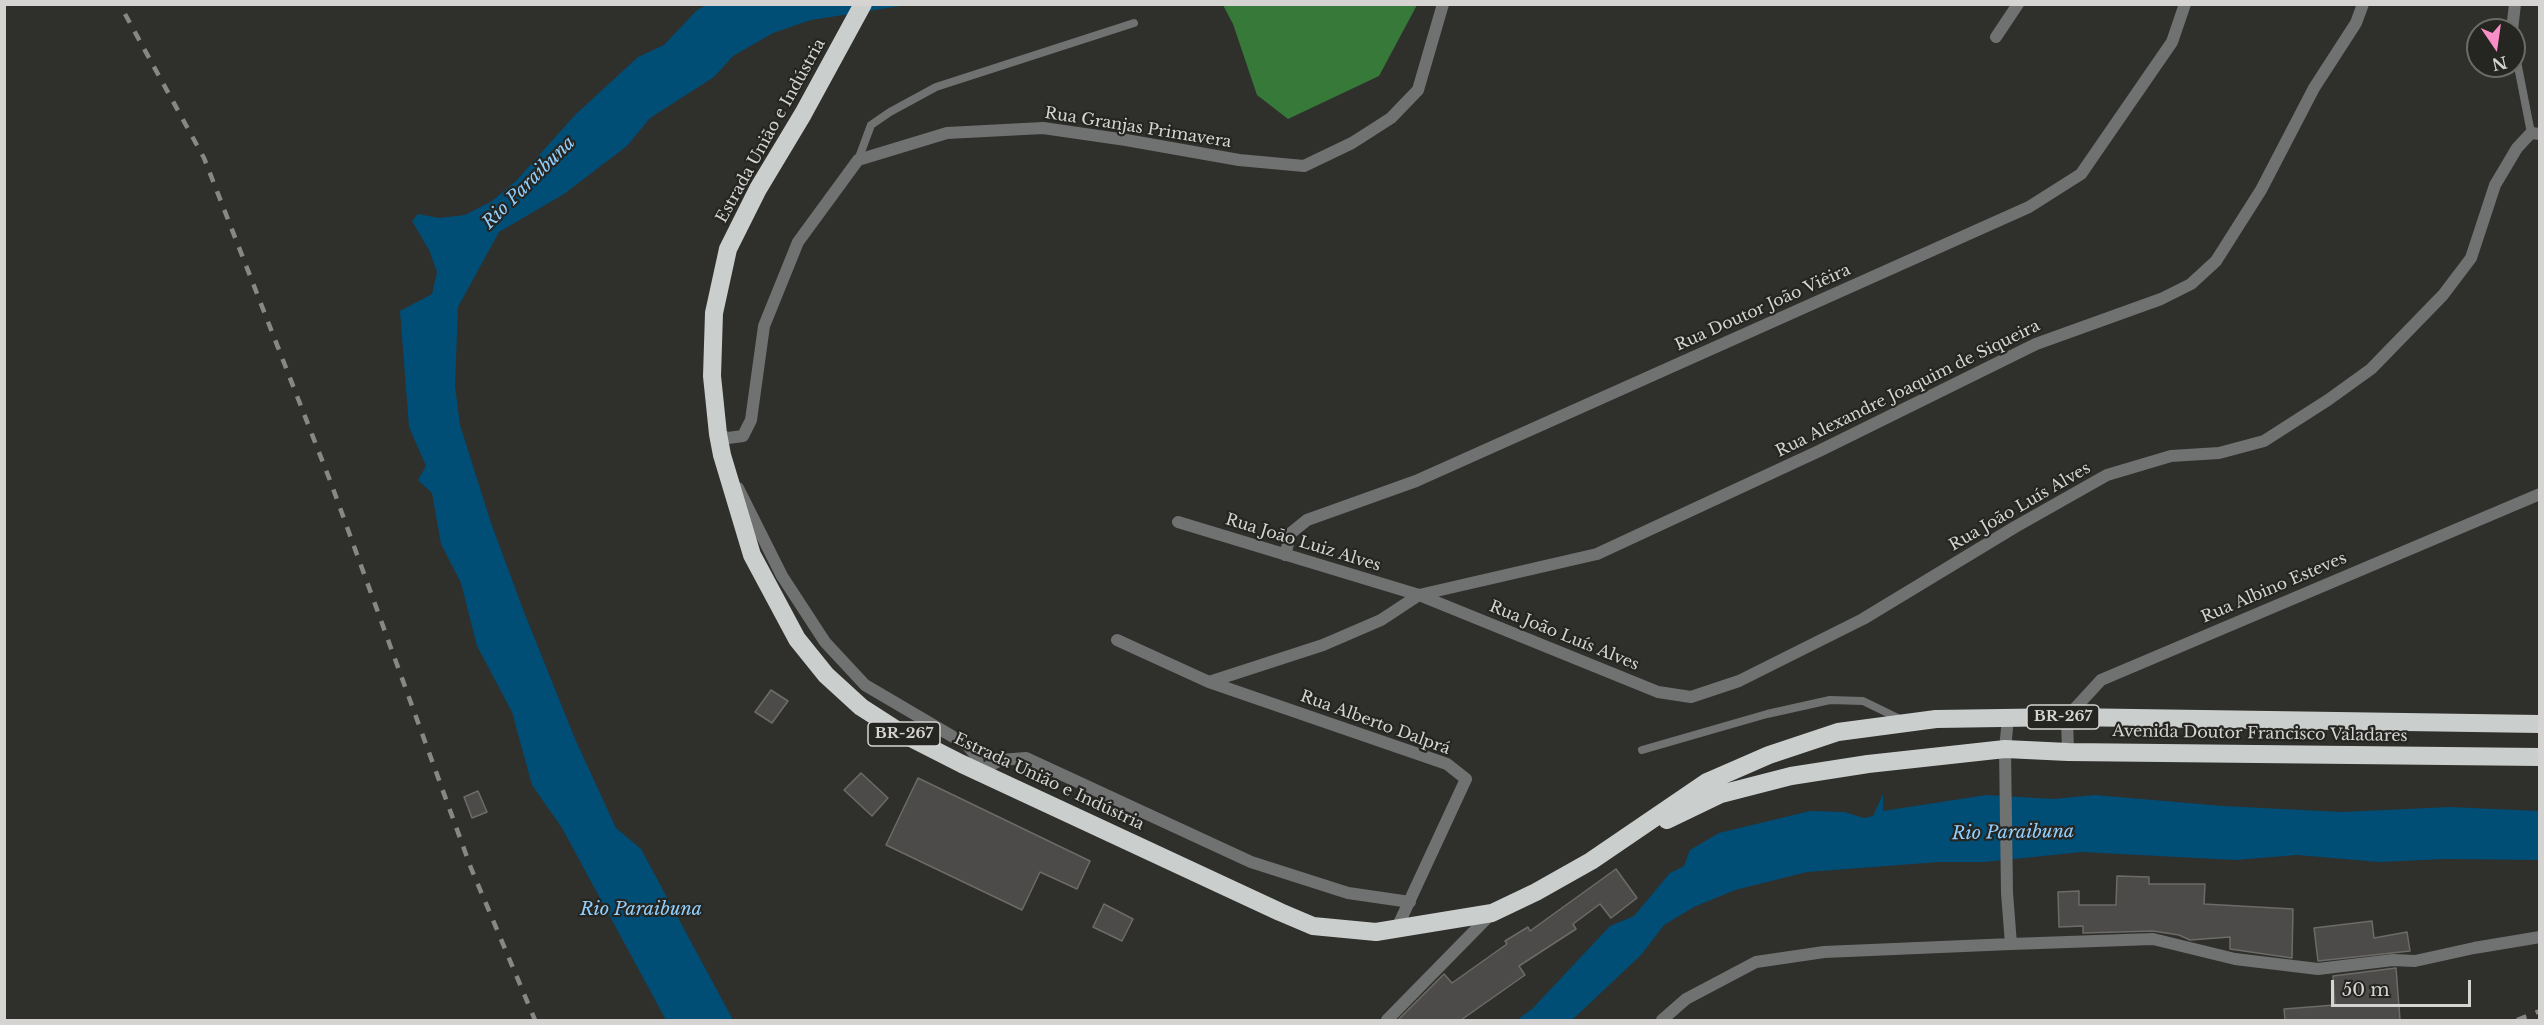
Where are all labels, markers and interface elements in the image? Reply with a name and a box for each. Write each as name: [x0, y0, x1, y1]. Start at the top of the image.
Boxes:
north arrow: [2466, 18, 2526, 78]
street label: Estrada União e Indústria: [712, 36, 830, 226]
text: N: [2490, 52, 2509, 75]
street label: Rua Granjas Primavera: [1043, 104, 1233, 152]
water label: Rio Paraibuna: [478, 132, 580, 234]
street label: Rua Doutor João Viêira: [1672, 261, 1854, 355]
street label: Rua Alexandre Joaquim de Siqueira: [1773, 317, 2043, 461]
street label: Rua João Luís Alves: [1946, 459, 2094, 555]
street label: Rua Joāo Luiz Alves: [1223, 510, 1383, 576]
street label: Rua Albino Esteves: [2198, 549, 2350, 627]
street label: Rua João Luís Alves: [1486, 597, 1642, 675]
street label: Rua Alberto Dalprá: [1297, 687, 1453, 759]
road number: BR-267: [2027, 705, 2099, 729]
road number: BR-267: [868, 722, 940, 746]
street label: Avenida Doutor Francisco Valadares: [2112, 722, 2408, 746]
street label: Estrada União e Indústria: [951, 729, 1147, 835]
water label: Rio Paraibuna: [1952, 821, 2074, 845]
water label: Rio Paraibuna: [580, 899, 702, 921]
scale bar: [2334, 968, 2474, 1006]
text: 50 m: [2342, 979, 2390, 1001]

